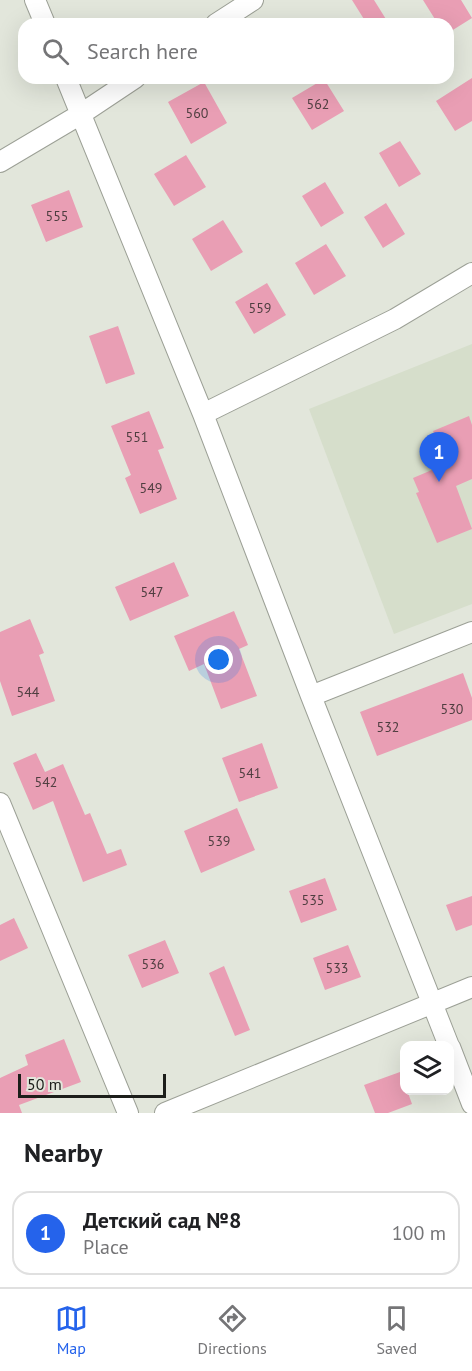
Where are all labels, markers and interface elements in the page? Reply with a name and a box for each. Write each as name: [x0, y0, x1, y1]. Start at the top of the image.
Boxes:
search box: [18, 18, 454, 84]
icon: search: [39, 35, 72, 68]
text: Search here: [87, 37, 198, 65]
house number: 562: [307, 95, 329, 113]
house number: 560: [186, 104, 209, 122]
house number: 555: [46, 207, 68, 225]
house number: 559: [249, 299, 271, 317]
house number: 551: [126, 428, 148, 446]
pin: 1: [420, 432, 458, 482]
house number: 549: [140, 479, 162, 497]
house number: 547: [141, 583, 163, 601]
your location: [204, 645, 233, 674]
house number: 544: [17, 683, 40, 701]
house number: 530: [441, 700, 464, 718]
house number: 532: [377, 718, 399, 736]
house number: 541: [239, 764, 261, 782]
house number: 542: [35, 773, 57, 791]
house number: 539: [208, 832, 230, 850]
house number: 535: [302, 891, 324, 909]
house number: 536: [142, 955, 164, 973]
house number: 533: [326, 959, 348, 977]
map controls: [400, 1041, 454, 1095]
button: layers: [400, 1041, 454, 1095]
scale bar: [18, 1071, 166, 1098]
text: 50 m: [27, 1074, 62, 1094]
text: Nearby: [24, 1136, 102, 1169]
text: Детский сад №8: [83, 1206, 241, 1234]
text: 1: [40, 1220, 51, 1246]
text: 100 m: [392, 1220, 446, 1246]
text: Place: [83, 1234, 129, 1260]
tab: Map: [55, 1302, 88, 1358]
tab: Directions: [198, 1302, 267, 1358]
tab: Saved: [376, 1302, 417, 1358]

